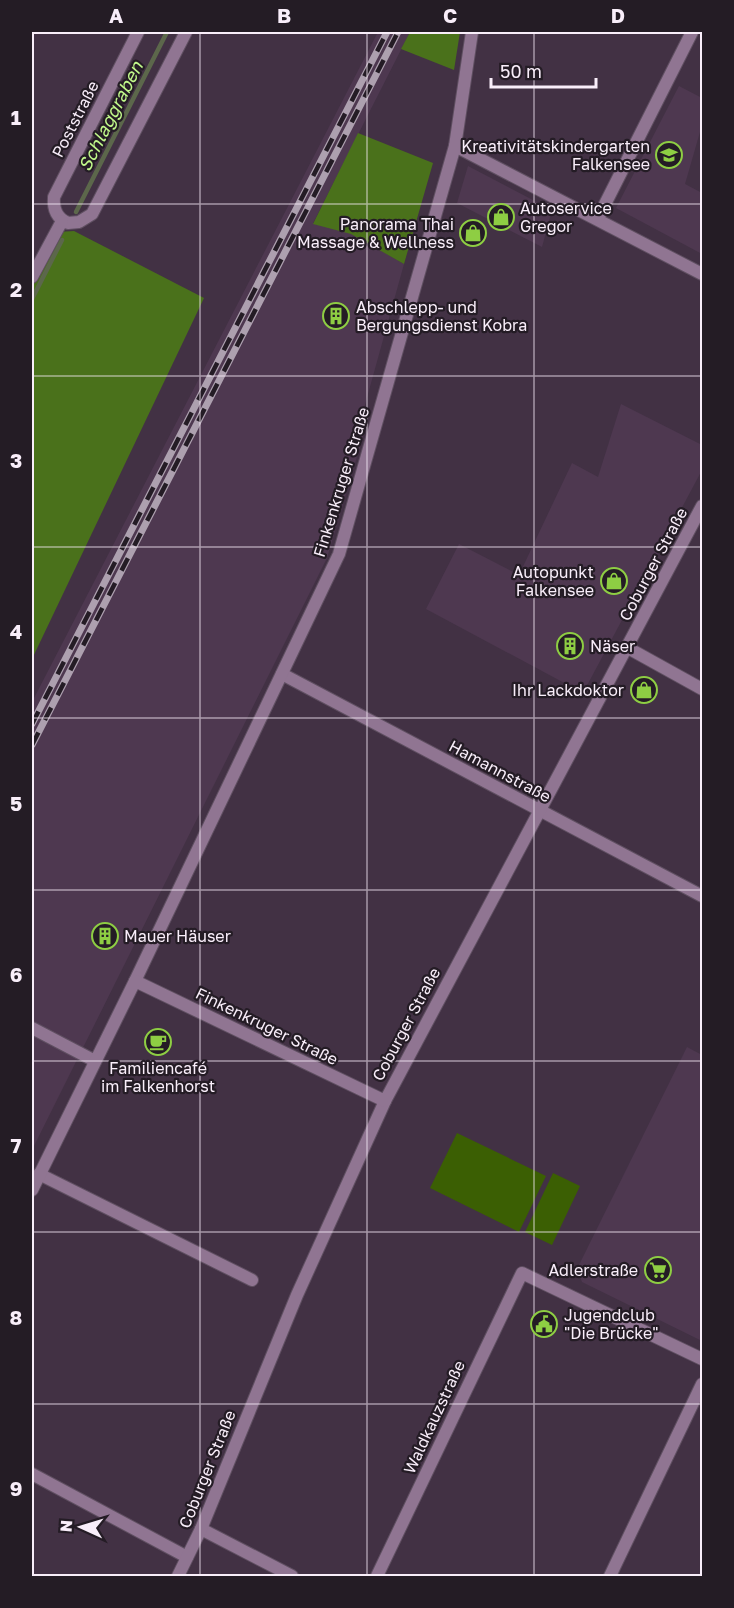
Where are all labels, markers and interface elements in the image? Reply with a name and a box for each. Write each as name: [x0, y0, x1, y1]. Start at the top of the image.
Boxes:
text: A: [109, 3, 123, 27]
text: B: [277, 3, 291, 27]
text: C: [443, 3, 457, 27]
text: D: [611, 3, 625, 27]
scale bar: [491, 51, 596, 89]
water label: Schlaggraben: [73, 57, 147, 174]
text: 50 m: [500, 60, 542, 82]
street label: Poststraße: [47, 77, 103, 161]
text: 1: [11, 105, 21, 129]
place label: Kreativitätskindergarten Falkensee: [461, 136, 650, 174]
school or university icon: Kreativitätskindergarten Falkensee: [654, 140, 684, 170]
place label: Autoservice Gregor: [520, 198, 612, 236]
shop icon: Autoservice Gregor: [486, 202, 516, 232]
place label: Panorama Thai Massage & Wellness: [297, 214, 454, 252]
shop icon: Panorama Thai Massage & Wellness: [458, 218, 488, 248]
text: 2: [10, 277, 22, 301]
place label: Abschlepp- und Bergungsdienst Kobra: [356, 297, 527, 335]
building icon: Abschlepp- und Bergungsdienst Kobra: [321, 301, 351, 331]
street label: Finkenkruger Straße: [309, 405, 373, 559]
text: 3: [10, 448, 22, 472]
street label: Coburger Straße: [615, 504, 691, 624]
place label: Autopunkt Falkensee: [513, 562, 594, 600]
shop icon: Autopunkt Falkensee: [599, 566, 629, 596]
text: 4: [10, 619, 22, 643]
building icon: Näser: [555, 631, 585, 661]
place label: Näser: [590, 636, 635, 656]
shop icon: Ihr Lackdoktor: [629, 675, 659, 705]
place label: Ihr Lackdoktor: [512, 680, 624, 700]
street label: Hamannstraße: [446, 736, 554, 806]
text: 5: [10, 791, 22, 815]
building icon: Mauer Häuser: [90, 921, 120, 951]
place label: Mauer Häuser: [124, 926, 231, 946]
text: 6: [10, 962, 22, 986]
street label: Coburger Straße: [368, 964, 444, 1084]
street label: Finkenkruger Straße: [193, 983, 341, 1069]
cafe icon: Familiencafé im Falkenhorst: [143, 1027, 173, 1057]
place label: Familiencafé im Falkenhorst: [101, 1058, 215, 1096]
text: 7: [11, 1133, 22, 1157]
supermarket icon: Adlerstraße: [643, 1255, 673, 1285]
place label: Adlerstraße: [549, 1260, 638, 1280]
text: 8: [10, 1305, 22, 1329]
place label: Jugendclub "Die Brücke": [564, 1305, 658, 1343]
public building icon: Jugendclub "Die Brücke": [529, 1309, 559, 1339]
street label: Waldkauzstraße: [399, 1357, 469, 1477]
street label: Coburger Straße: [174, 1407, 240, 1531]
text: 9: [10, 1476, 22, 1500]
north arrow: [51, 1497, 111, 1557]
text: N: [56, 1519, 76, 1533]

